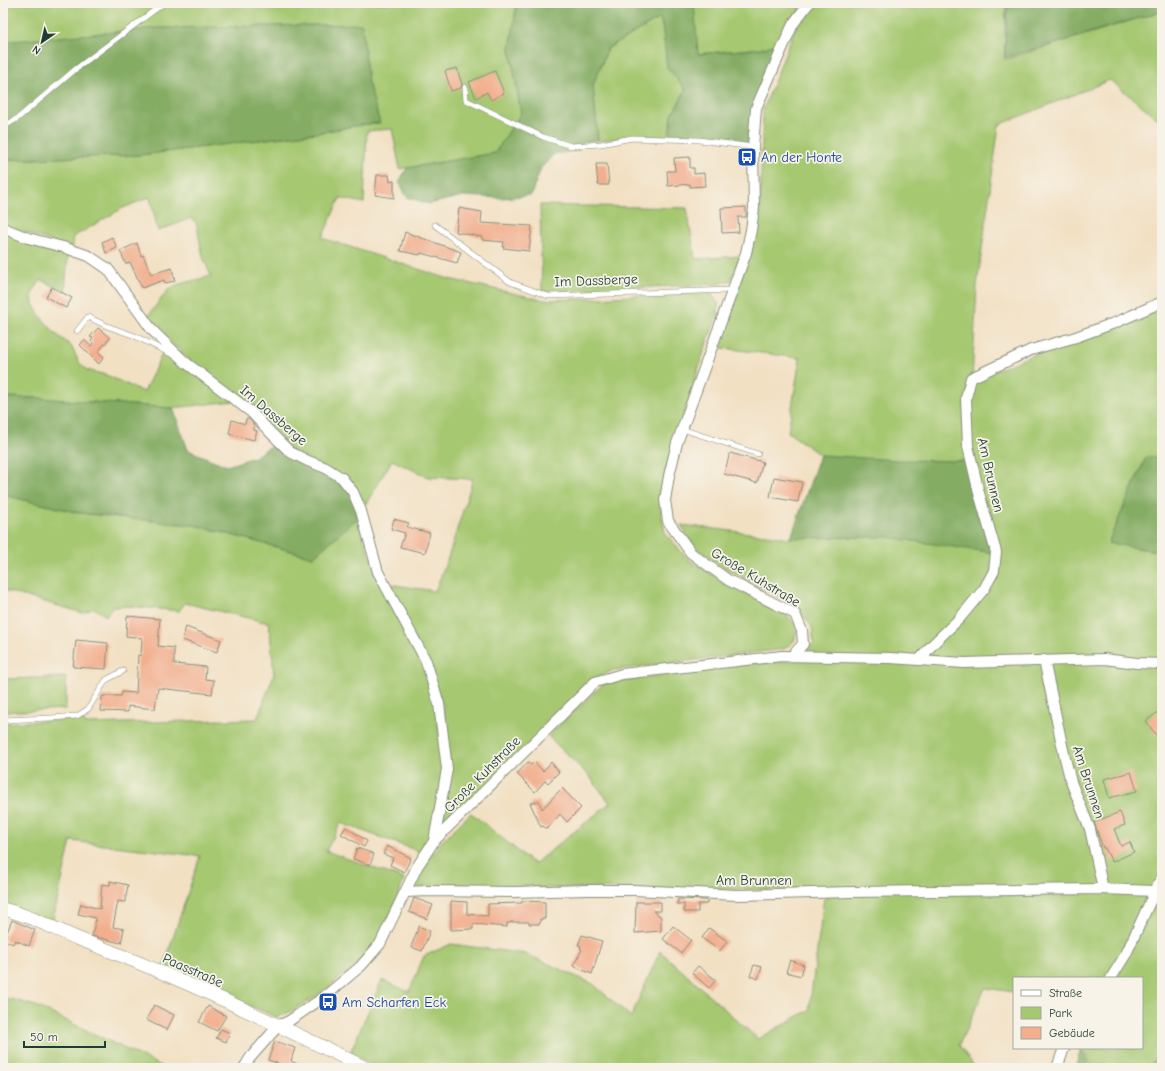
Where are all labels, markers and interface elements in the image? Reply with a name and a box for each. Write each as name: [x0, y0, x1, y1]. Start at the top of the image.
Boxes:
north arrow: [22, 22, 62, 62]
text: N: [30, 42, 43, 57]
bus stop icon: An der Honte: [736, 146, 758, 168]
place label: An der Honte: [761, 149, 842, 166]
street label: Im Dassberge: [554, 271, 638, 290]
street label: Im Dassberge: [237, 382, 311, 449]
street label: Am Brunnen: [974, 436, 1007, 514]
street label: Große Kuhstraße: [708, 544, 803, 611]
street label: Große Kuhstraße: [441, 733, 524, 816]
street label: Am Brunnen: [1069, 743, 1108, 821]
street label: Am Brunnen: [716, 872, 792, 889]
street label: Paasstraße: [160, 950, 226, 991]
legend: [1013, 977, 1143, 1049]
text: Straße: [1049, 986, 1082, 1000]
bus stop icon: Am Scharfen Eck: [317, 991, 339, 1013]
place label: Am Scharfen Eck: [342, 994, 446, 1011]
text: Park: [1049, 1006, 1072, 1020]
scale bar: [24, 1023, 105, 1049]
text: Gebäude: [1049, 1026, 1095, 1040]
text: 50 m: [30, 1030, 58, 1044]

